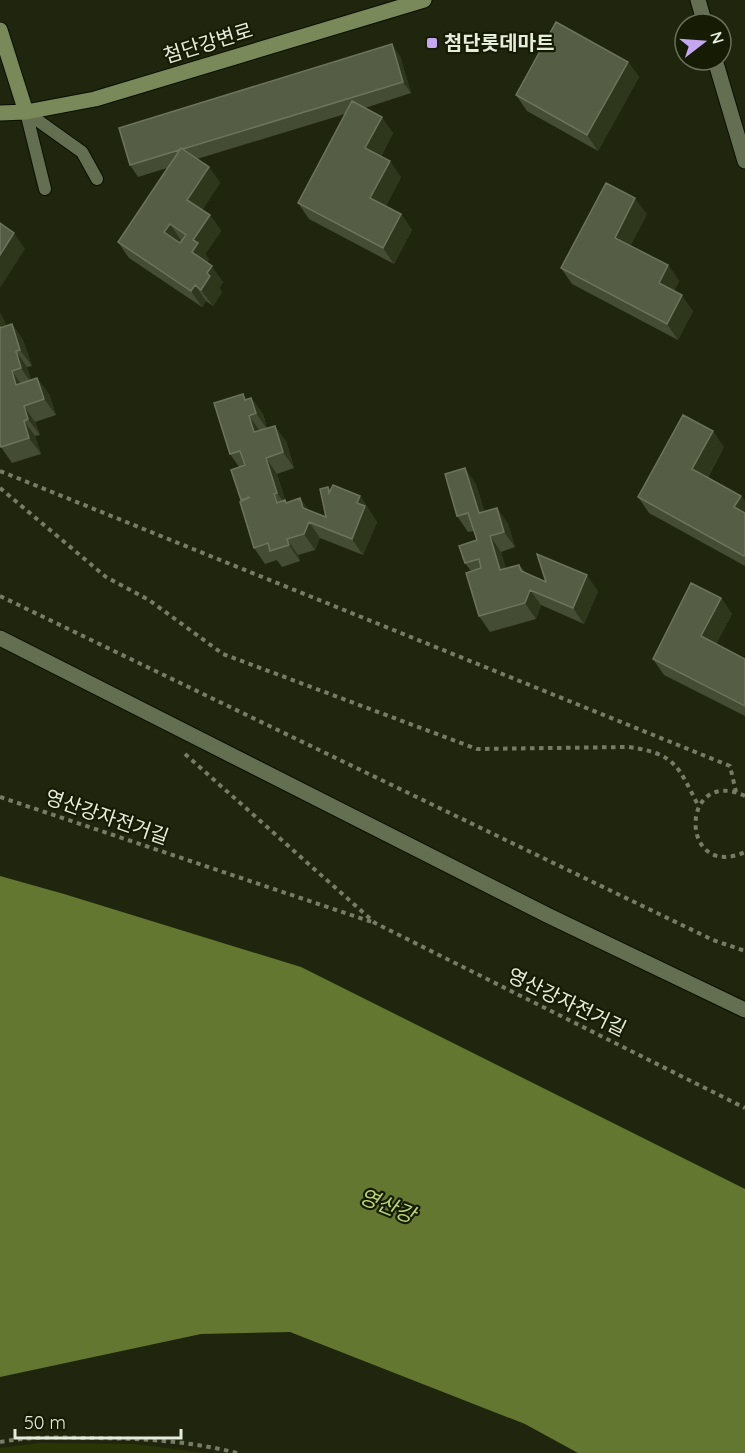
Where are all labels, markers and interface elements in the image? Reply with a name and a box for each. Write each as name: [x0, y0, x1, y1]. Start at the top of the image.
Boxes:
north arrow: [673, 12, 733, 72]
street label: 첨단강변로: [160, 17, 255, 68]
text: N: [706, 29, 729, 46]
place label: 첨단롯데마트: [444, 30, 554, 55]
marker: 첨단롯데마트: [425, 36, 439, 50]
street label: 영산강자전거길: [42, 784, 172, 849]
street label: 영산강자전거길: [504, 962, 631, 1041]
water label: 영산강: [356, 1182, 422, 1229]
scale bar: [15, 1402, 182, 1440]
text: 50 m: [24, 1411, 66, 1434]

